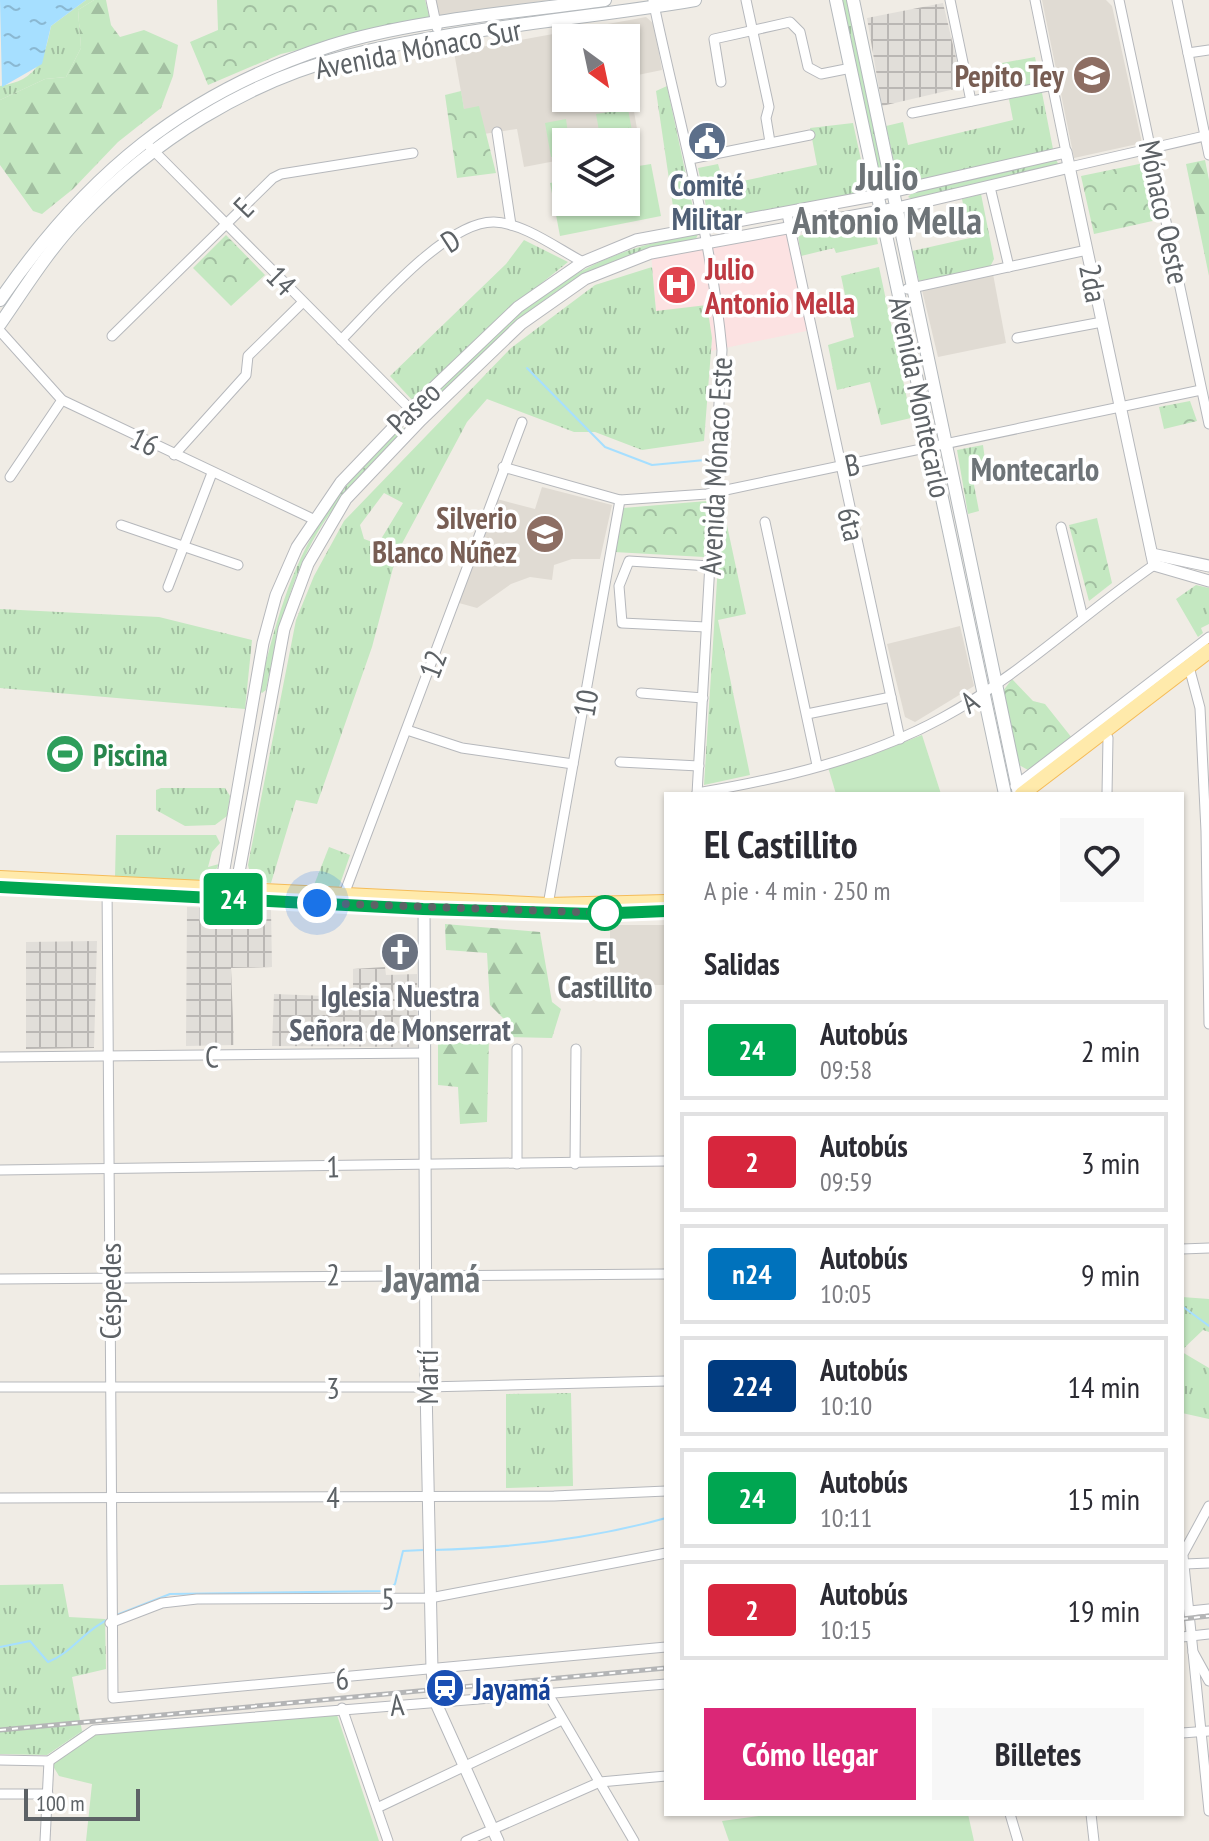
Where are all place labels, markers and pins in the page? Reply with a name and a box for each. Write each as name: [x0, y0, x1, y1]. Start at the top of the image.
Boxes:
school or university icon: Pepito Tey: [1071, 54, 1113, 96]
place label: Pepito Tey: [955, 56, 1065, 95]
public building icon: Comité Militar: [686, 120, 728, 162]
place label: Comité Militar: [670, 165, 744, 238]
place label: Julio Antonio Mella: [704, 249, 855, 322]
hospital icon: Julio Antonio Mella: [656, 264, 698, 306]
place label: Silverio Blanco Núñez: [372, 498, 517, 571]
school or university icon: Silverio Blanco Núñez: [524, 513, 566, 555]
sports icon: Piscina: [44, 733, 86, 775]
place label: Piscina: [93, 735, 168, 774]
marker: El Castillito: [588, 896, 622, 930]
church icon: Iglesia Nuestra Señora de Monserrat: [379, 931, 421, 973]
place label: El Castillito: [557, 933, 653, 1006]
place label: Iglesia Nuestra Señora de Monserrat: [289, 976, 511, 1049]
station icon: Jayamá: [424, 1667, 466, 1709]
place label: Jayamá: [472, 1669, 551, 1708]

